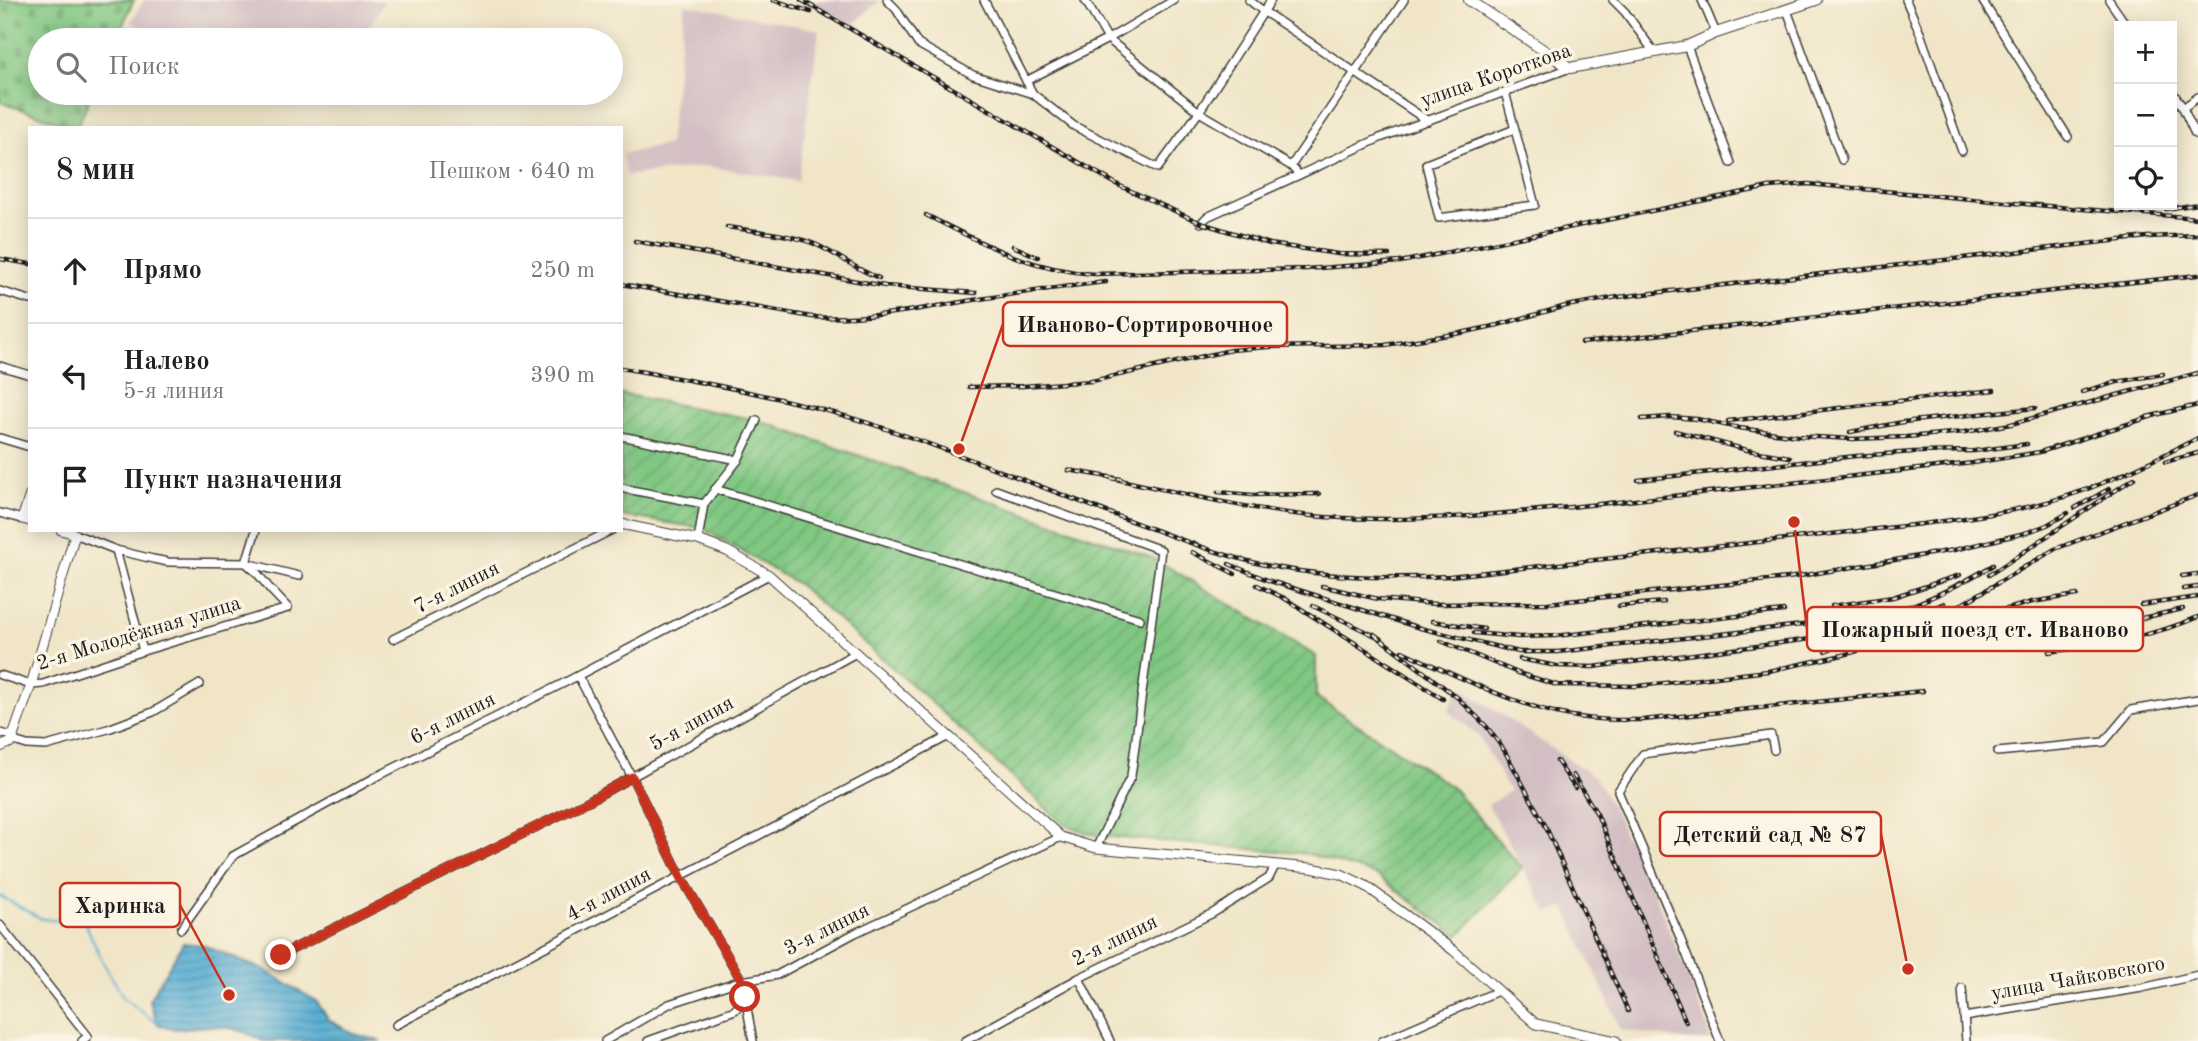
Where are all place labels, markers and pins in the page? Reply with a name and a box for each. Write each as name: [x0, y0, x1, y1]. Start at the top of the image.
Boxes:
callout: Иваново-Сортировочное: [1003, 302, 1287, 346]
callout: Пожарный поезд ст. Иваново: [1807, 607, 2143, 651]
callout: Детский сад № 87: [1660, 812, 1881, 856]
callout: Харинка: [60, 883, 180, 927]

